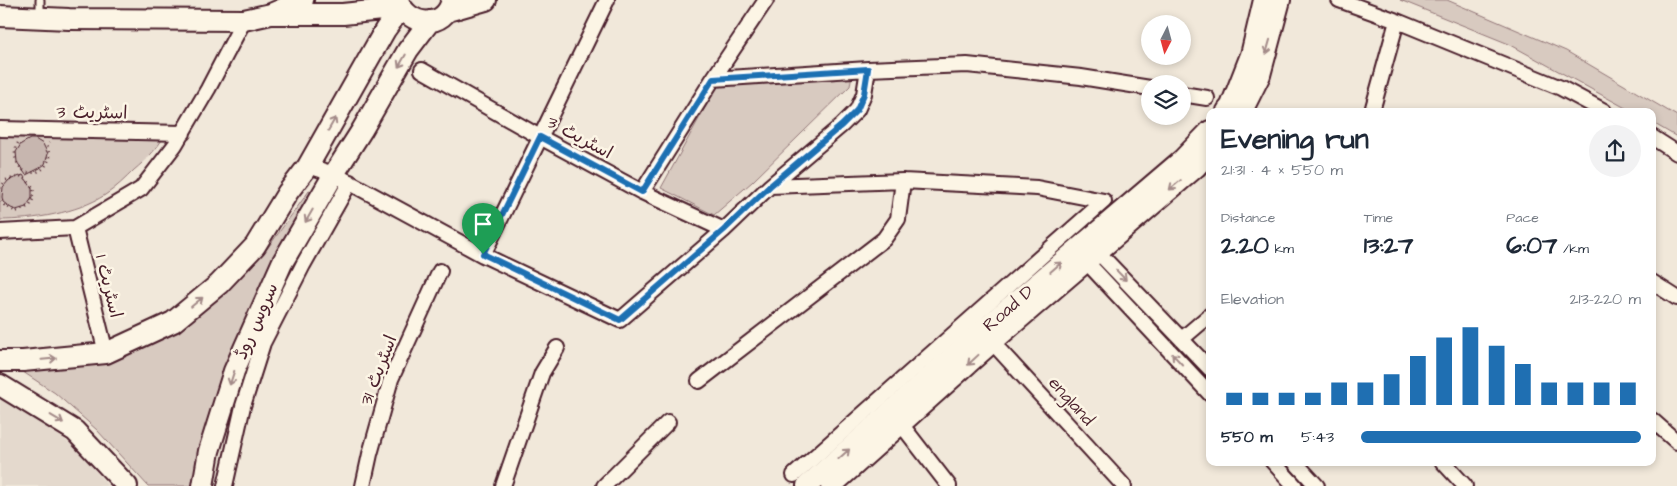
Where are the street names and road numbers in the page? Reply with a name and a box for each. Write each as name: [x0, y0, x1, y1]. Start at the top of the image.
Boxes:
street label: اسٹریٹ 3: [56, 99, 128, 126]
street label: اسٹریٹ 3: [542, 110, 617, 165]
street label: اسٹریٹ 1: [89, 252, 128, 320]
street label: سروس روڈ: [228, 279, 284, 363]
street label: Road D: [977, 279, 1039, 338]
street label: اسٹریٹ 31: [354, 331, 403, 409]
street label: england: [1042, 371, 1100, 432]

